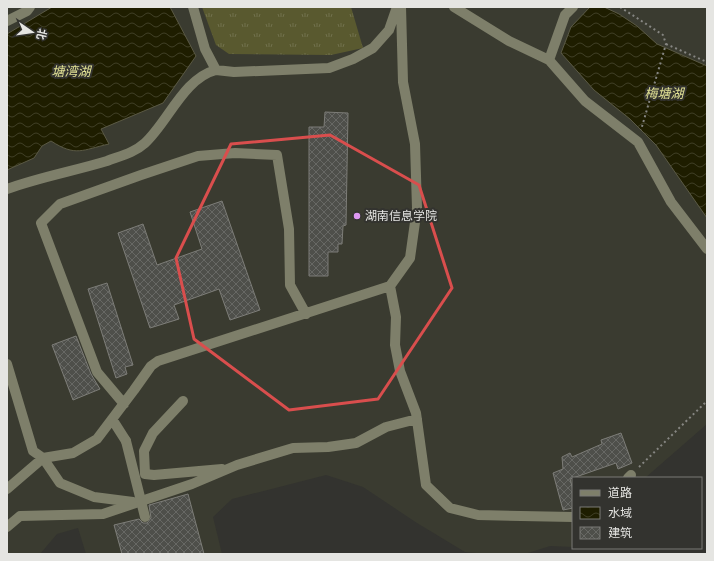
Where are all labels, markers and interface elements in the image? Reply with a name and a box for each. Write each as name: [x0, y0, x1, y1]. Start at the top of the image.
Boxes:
north arrow: [12, 12, 52, 52]
text: 北: [34, 27, 51, 41]
water label: 塘湾湖: [51, 62, 92, 80]
water label: 梅塘湖: [644, 84, 685, 102]
place label: 湖南信息学院: [365, 207, 437, 224]
marker: 湖南信息学院: [352, 211, 362, 221]
legend: [572, 477, 702, 549]
text: 道路: [608, 484, 632, 501]
text: 水域: [608, 504, 632, 521]
text: 建筑: [608, 524, 632, 541]

